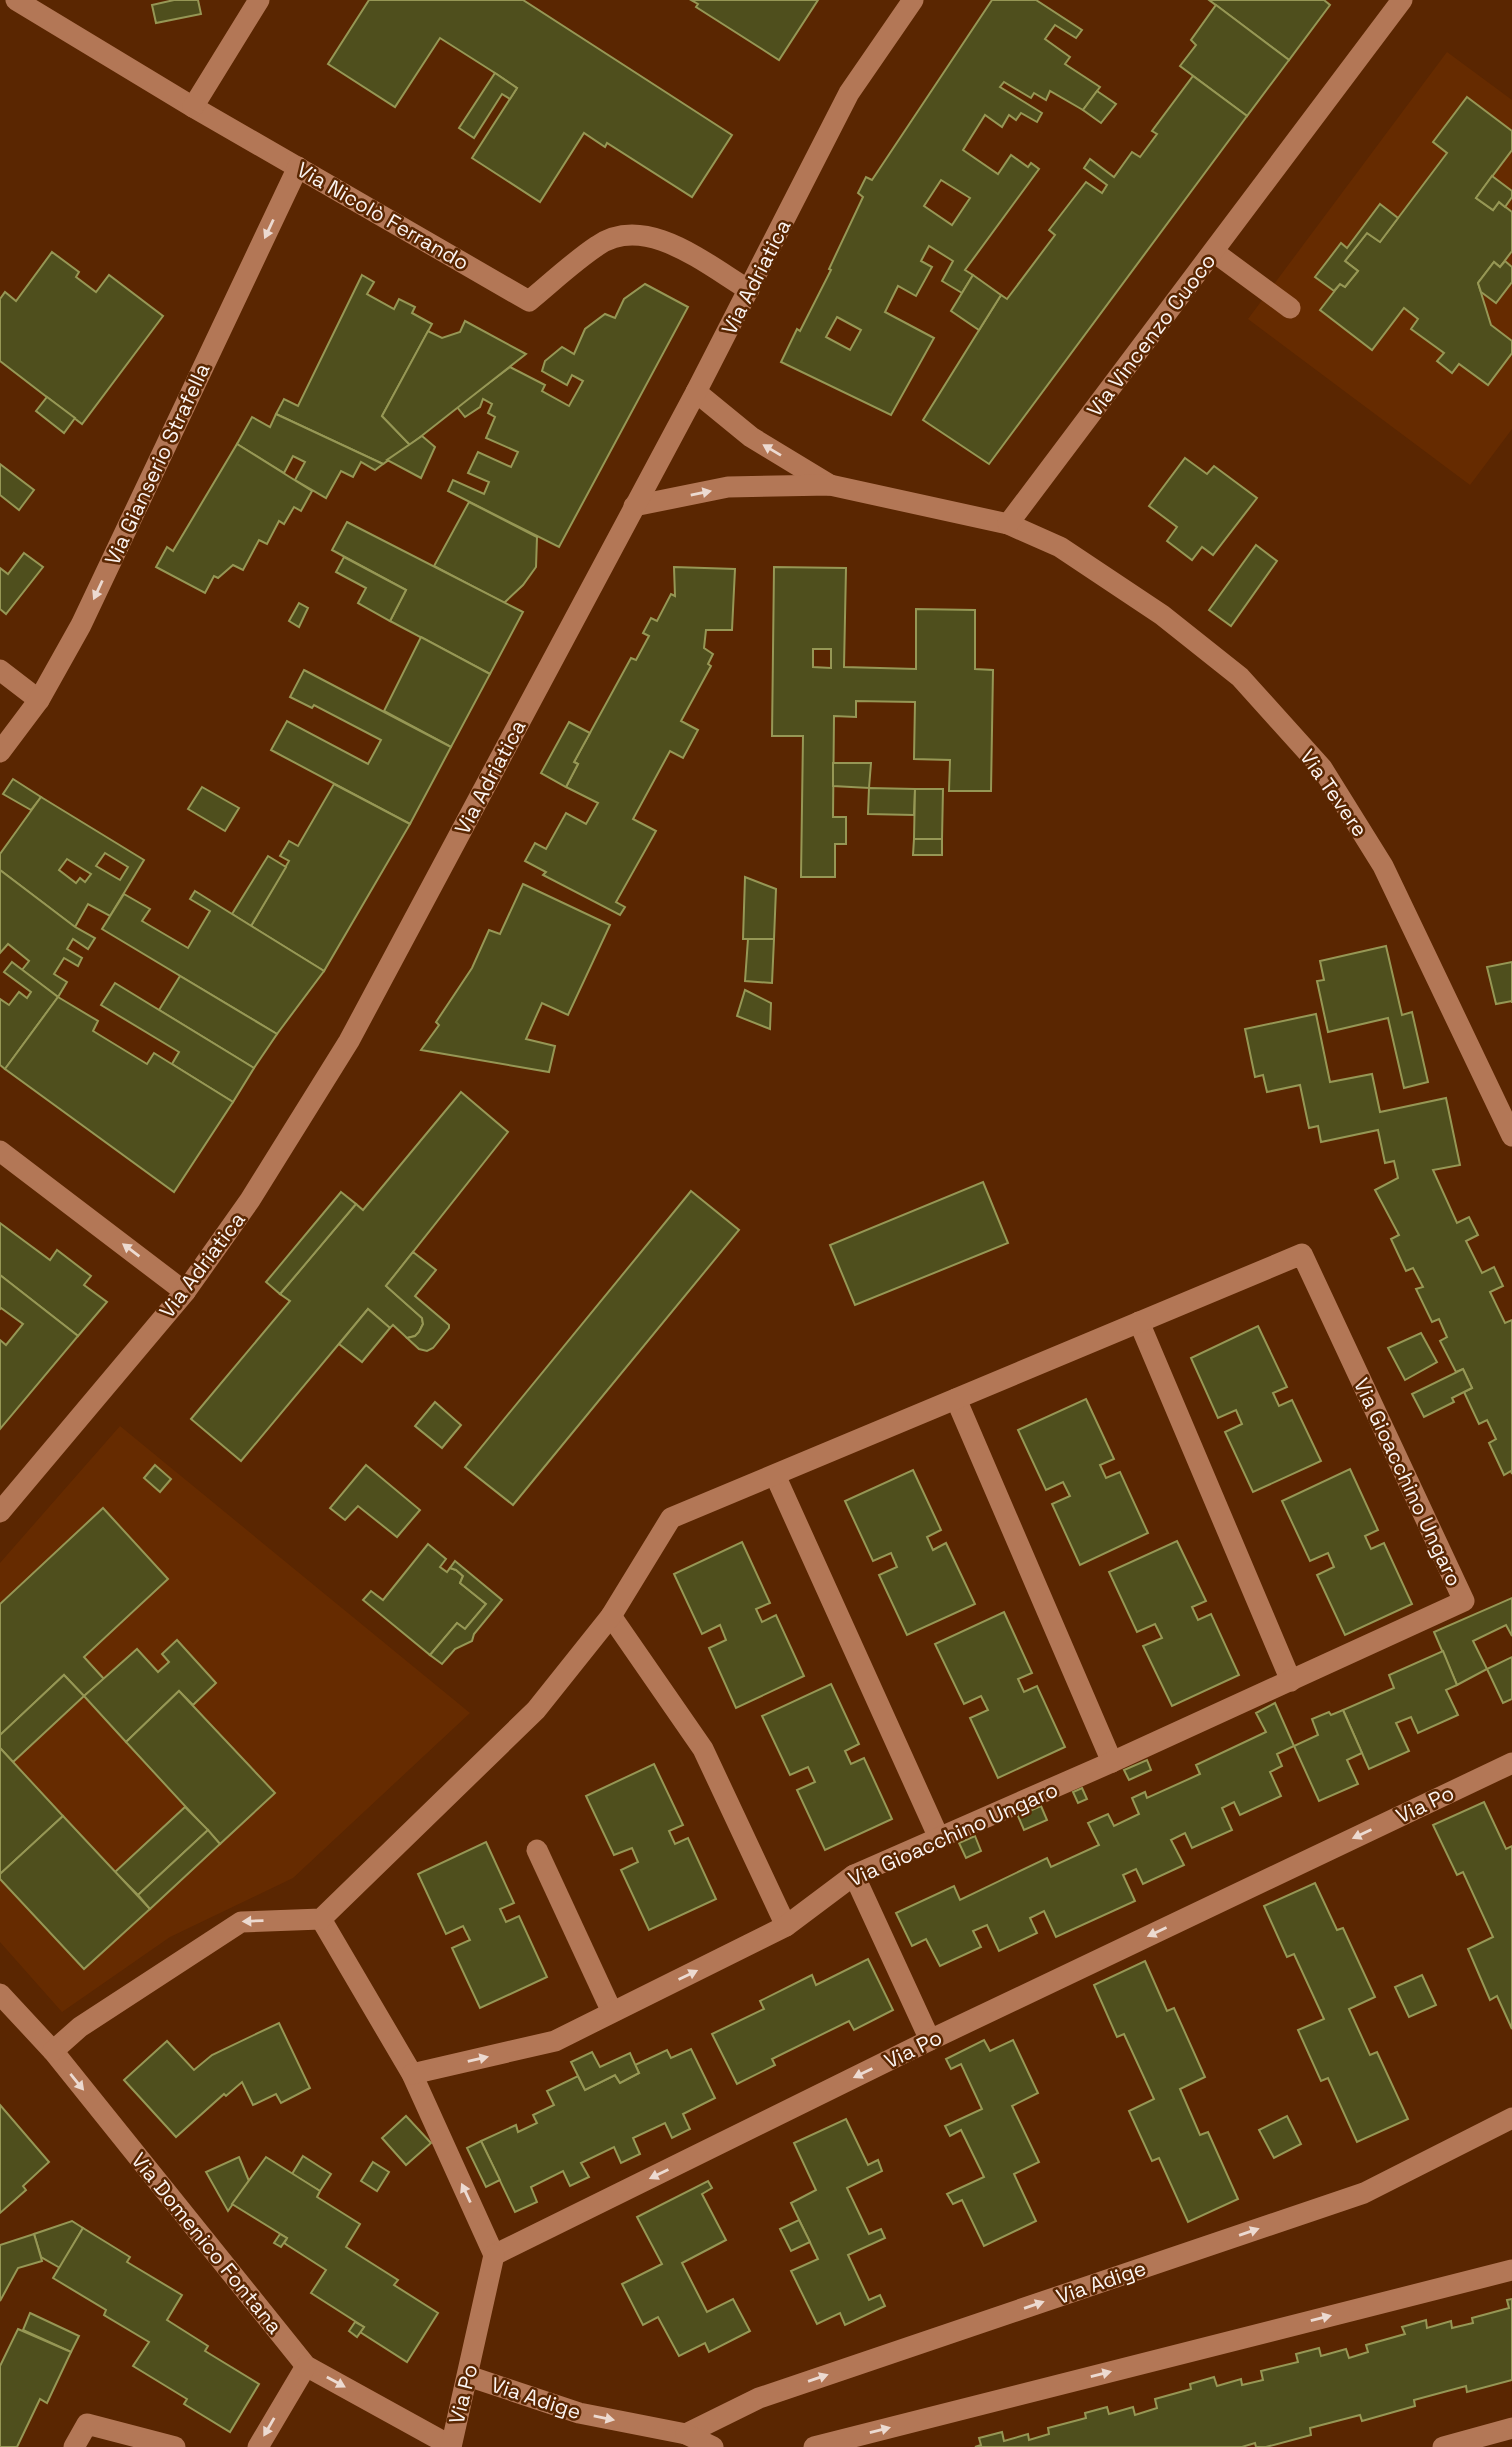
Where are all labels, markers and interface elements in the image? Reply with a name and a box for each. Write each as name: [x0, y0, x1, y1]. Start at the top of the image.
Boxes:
street label: Via Nicolò Ferrando: [292, 156, 474, 276]
street label: Via Adriatica: [715, 215, 797, 339]
one-way arrow: [263, 219, 274, 239]
street label: Via Vincenzo Cuoco: [1081, 248, 1221, 422]
street label: Via Gianserio Strafella: [98, 359, 216, 569]
one-way arrow: [762, 444, 781, 456]
one-way arrow: [690, 487, 712, 498]
one-way arrow: [92, 579, 103, 600]
street label: Via Adriatica: [449, 715, 531, 839]
street label: Via Tevere: [1294, 744, 1374, 842]
street label: Via Adriatica: [153, 1207, 251, 1323]
one-way arrow: [122, 1243, 140, 1258]
street label: Via Gioacchino Ungaro: [1348, 1374, 1468, 1590]
street label: Via Gioacchino Ungaro: [844, 1776, 1062, 1892]
street label: Via Po: [1392, 1779, 1458, 1829]
one-way arrow: [1352, 1828, 1372, 1840]
one-way arrow: [242, 1916, 264, 1927]
one-way arrow: [1146, 1927, 1167, 1938]
one-way arrow: [678, 1969, 698, 1980]
street label: Via Po: [880, 2024, 946, 2074]
one-way arrow: [467, 2053, 489, 2064]
one-way arrow: [853, 2067, 873, 2079]
one-way arrow: [69, 2073, 84, 2090]
street label: Via Domenico Fontana: [126, 2147, 288, 2339]
one-way arrow: [649, 2168, 669, 2179]
one-way arrow: [460, 2183, 472, 2203]
one-way arrow: [1239, 2226, 1260, 2237]
street label: Via Adige: [1053, 2254, 1149, 2310]
one-way arrow: [1023, 2299, 1044, 2310]
one-way arrow: [1310, 2312, 1332, 2323]
street label: Via Po: [443, 2361, 483, 2427]
one-way arrow: [1090, 2368, 1112, 2379]
street label: Via Adige: [488, 2371, 584, 2425]
one-way arrow: [808, 2372, 829, 2383]
one-way arrow: [326, 2376, 346, 2388]
one-way arrow: [593, 2412, 615, 2423]
one-way arrow: [263, 2418, 276, 2437]
one-way arrow: [869, 2424, 891, 2435]

